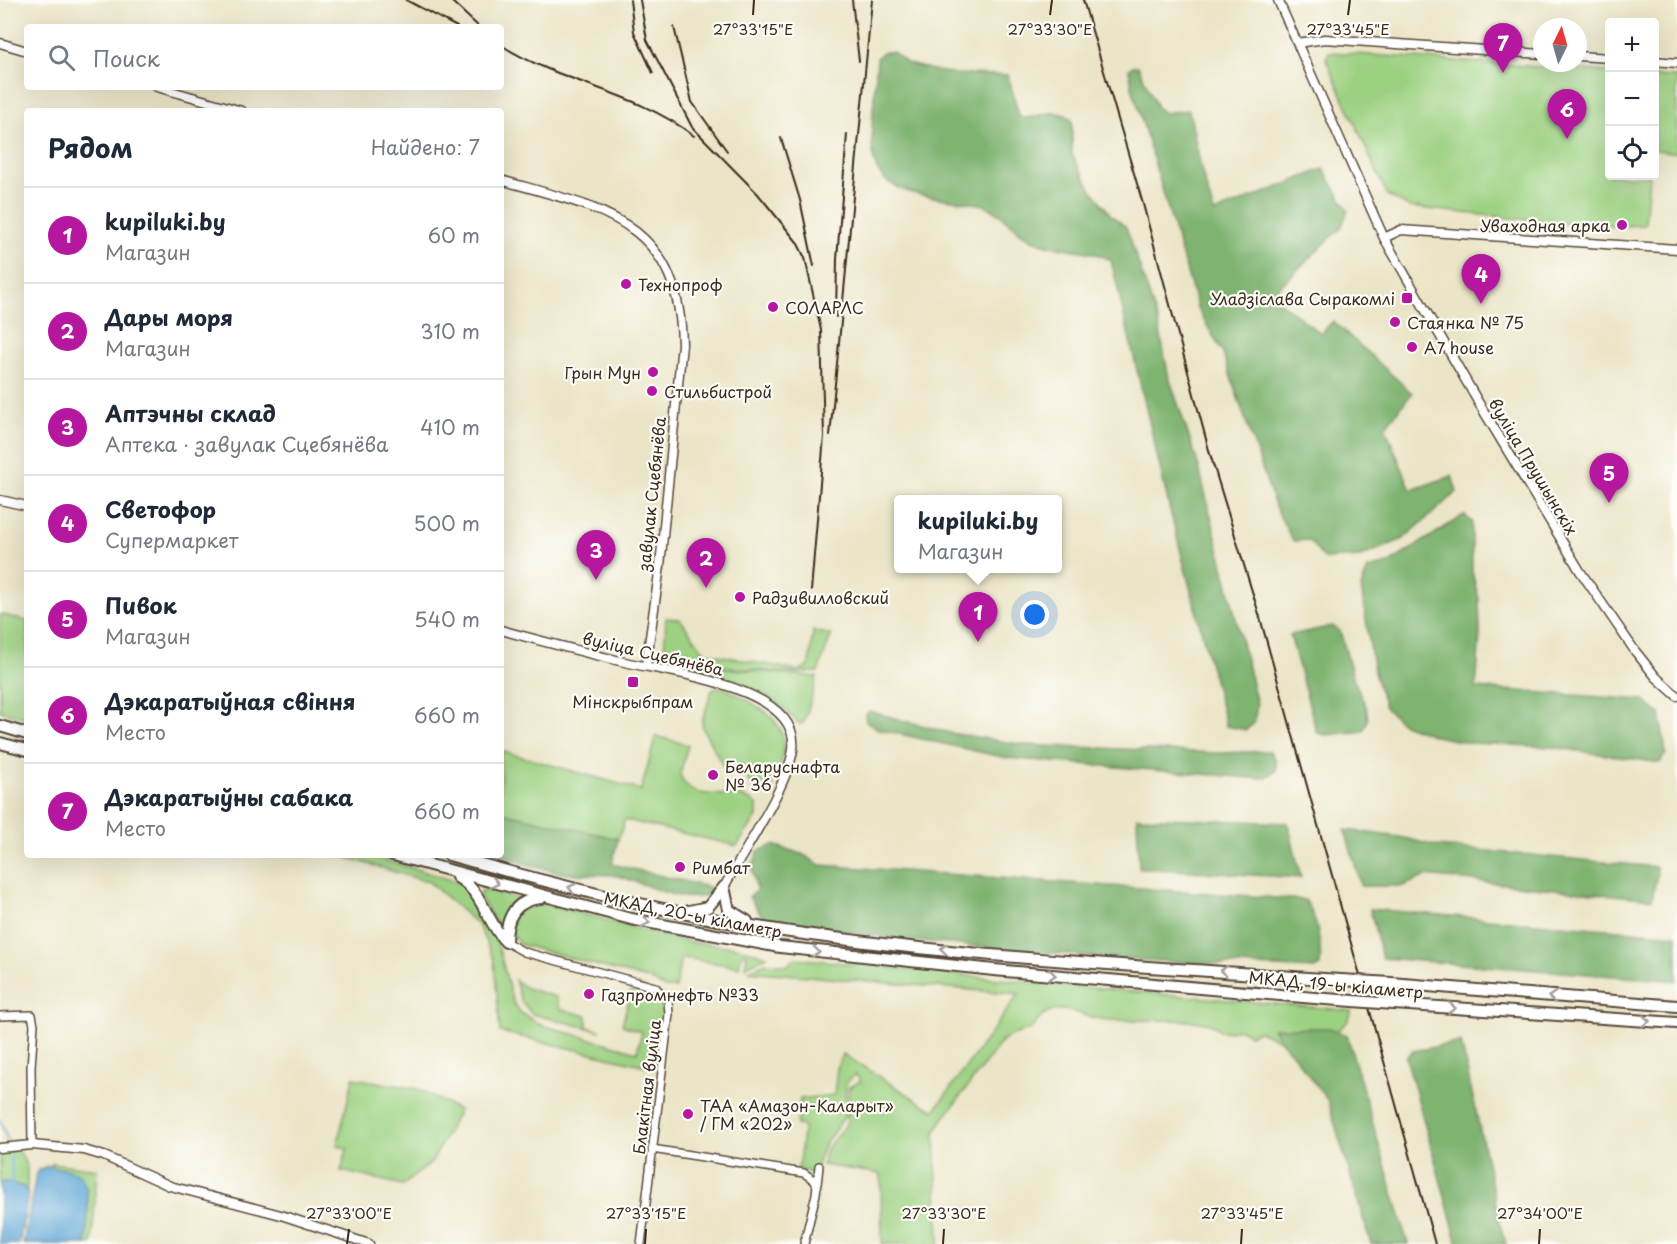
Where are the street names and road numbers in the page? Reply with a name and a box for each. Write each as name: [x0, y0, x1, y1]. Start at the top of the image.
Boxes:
street label: вуліца Прушынскіх: [1484, 393, 1584, 539]
street label: завулак Сцебянёва: [631, 416, 671, 573]
street label: вуліца Сцебянёва: [580, 625, 726, 681]
street label: МКАД, 20-ы кіламетр: [602, 885, 784, 943]
street label: МКАД, 19-ы кіламетр: [1248, 964, 1424, 1004]
street label: Блакітная вуліца: [626, 1018, 666, 1156]

